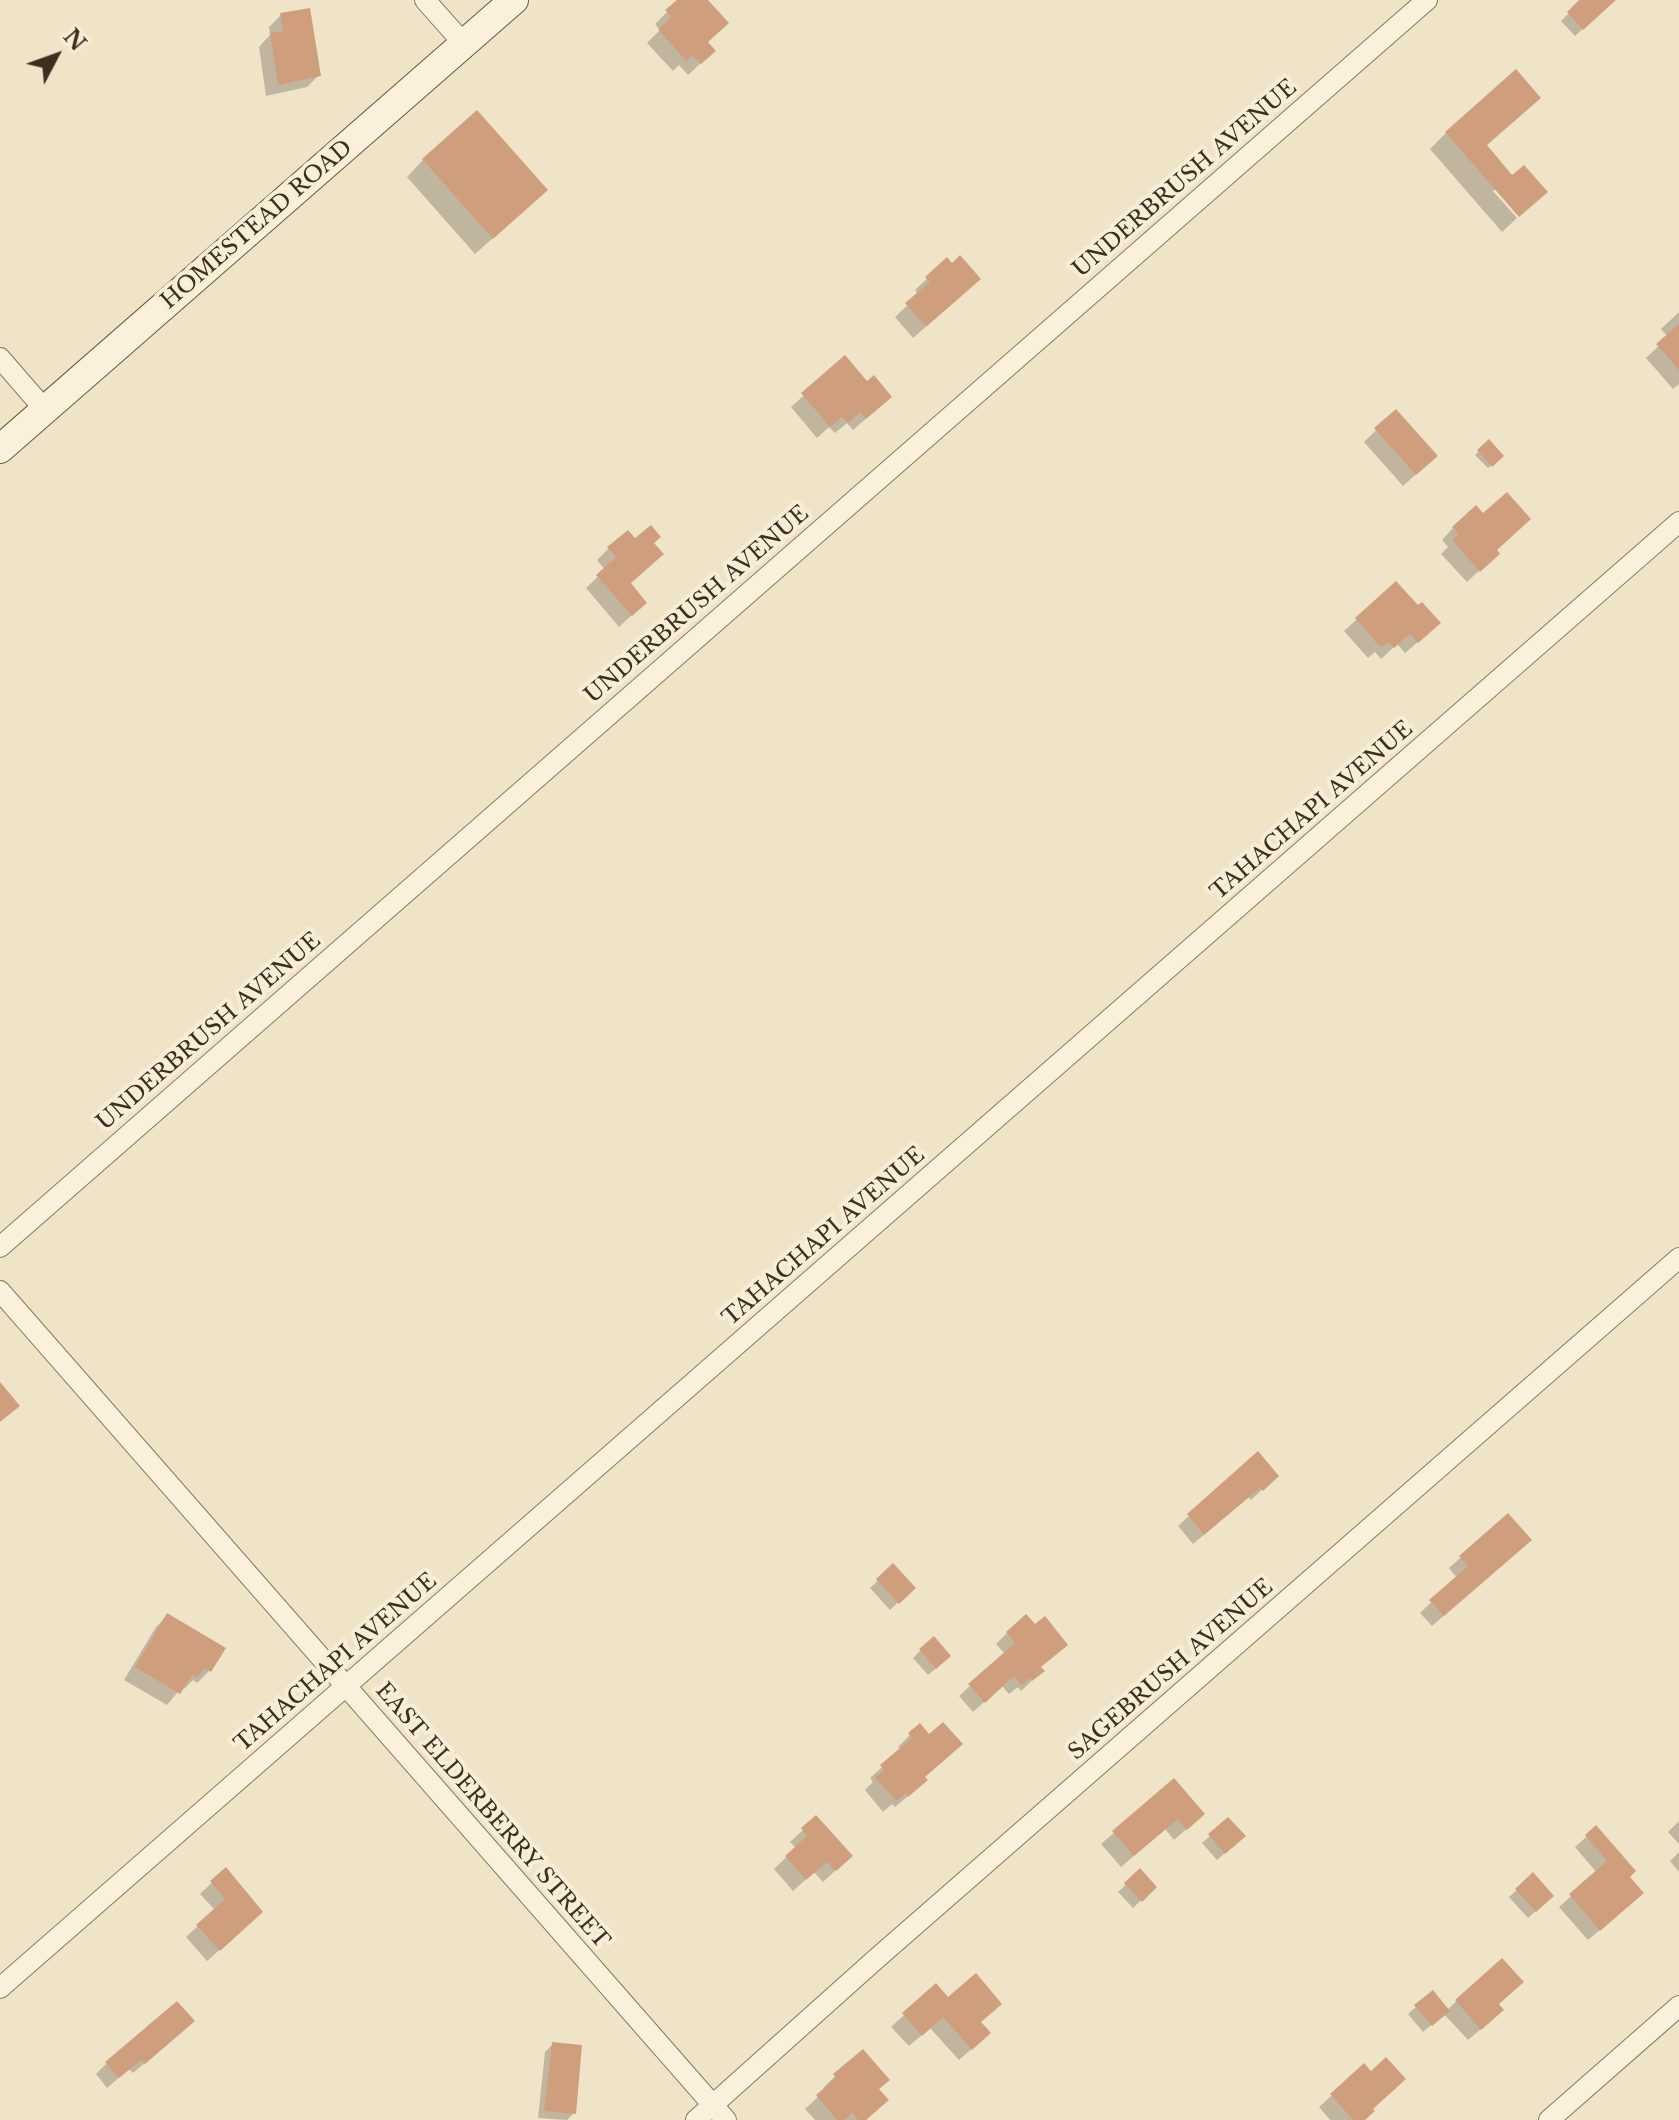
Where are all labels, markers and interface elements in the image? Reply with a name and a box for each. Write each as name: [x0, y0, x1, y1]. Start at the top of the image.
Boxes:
north arrow: [16, 16, 96, 96]
text: N: [58, 23, 91, 57]
street label: UNDERBRUSH AVENUE: [1068, 75, 1302, 283]
street label: HOMESTEAD ROAD: [156, 135, 358, 315]
street label: UNDERBRUSH AVENUE: [580, 501, 814, 709]
street label: TAHACHAPI AVENUE: [1206, 716, 1418, 906]
street label: UNDERBRUSH AVENUE: [92, 928, 326, 1136]
street label: TAHACHAPI AVENUE: [718, 1142, 930, 1332]
street label: TAHACHAPI AVENUE: [230, 1568, 442, 1758]
street label: SAGEBRUSH AVENUE: [1063, 1574, 1279, 1766]
street label: EAST ELDERBERRY STREET: [369, 1678, 615, 1954]

